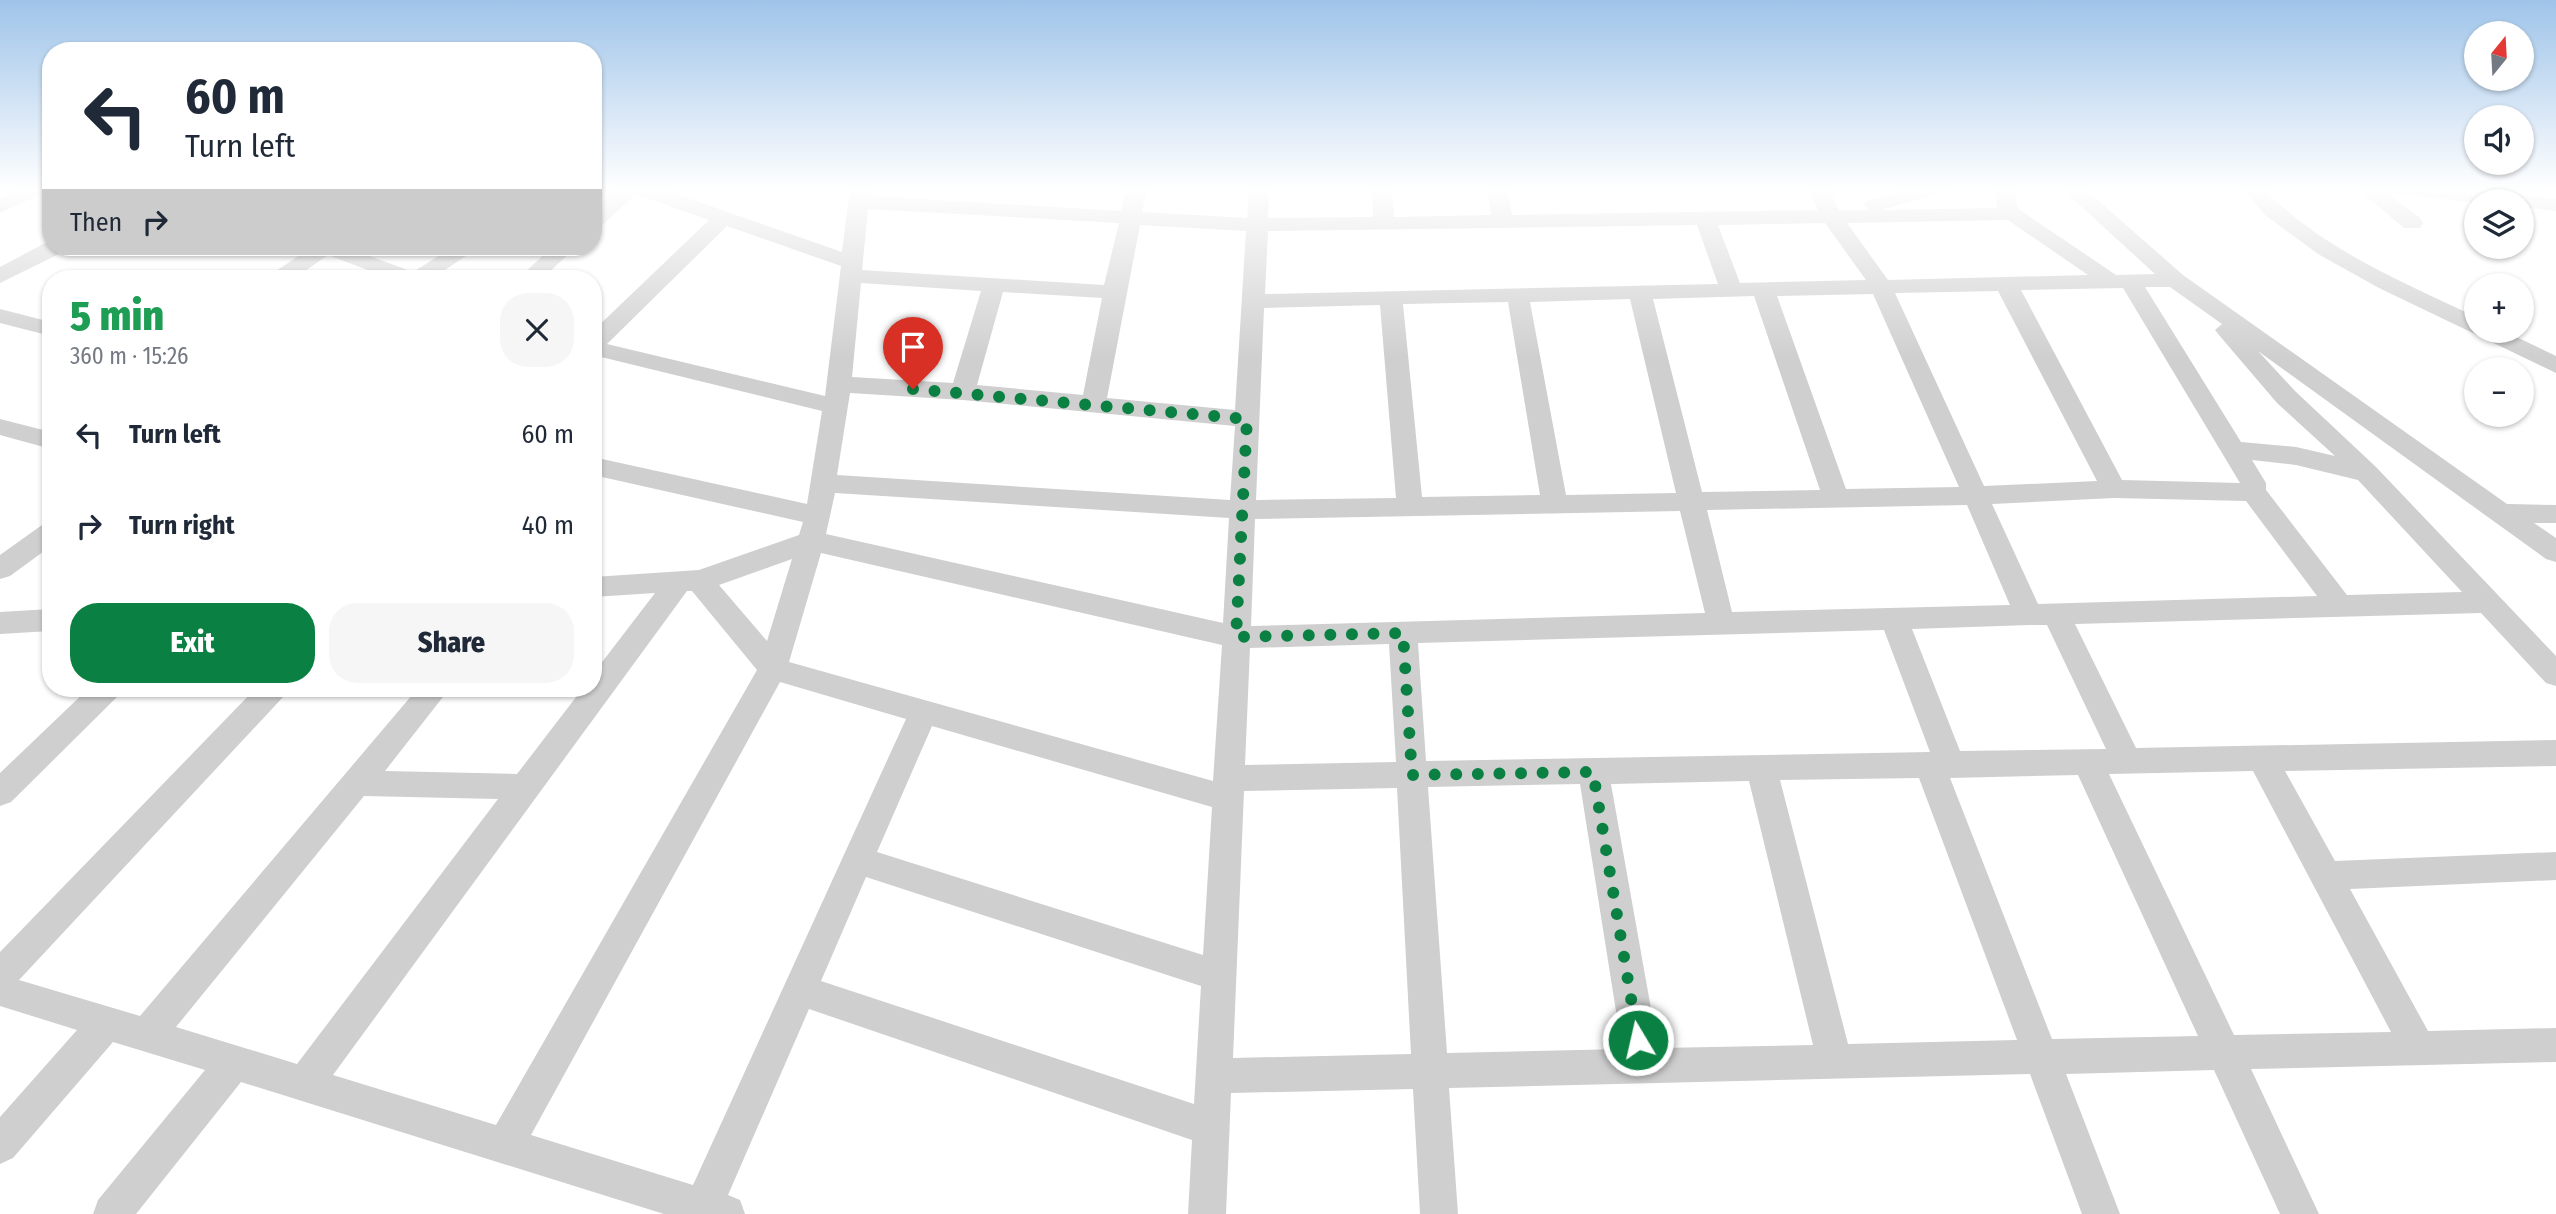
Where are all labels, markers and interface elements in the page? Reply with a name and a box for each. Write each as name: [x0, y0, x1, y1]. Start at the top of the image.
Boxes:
north arrow: [2464, 21, 2534, 91]
map controls: [2464, 21, 2534, 427]
text: 60 m: [185, 67, 285, 126]
icon: left: [70, 70, 161, 161]
button: sound: [2464, 105, 2534, 175]
text: Turn left: [185, 127, 295, 165]
button: layers: [2464, 189, 2534, 259]
icon: right: [136, 203, 174, 241]
text: Then: [70, 207, 122, 238]
button: +: [2464, 273, 2534, 343]
text: 5 min: [70, 291, 164, 341]
button: close: [500, 293, 574, 367]
pin: [883, 317, 943, 389]
icon: arrive: [894, 328, 932, 366]
text: 360 m · 15:26: [70, 342, 189, 370]
button: −: [2464, 357, 2534, 427]
icon: left: [70, 416, 108, 454]
text: Turn left: [129, 419, 221, 450]
text: 60 m: [521, 419, 574, 450]
icon: right: [70, 507, 108, 545]
text: Turn right: [129, 510, 235, 541]
text: 40 m: [522, 510, 574, 541]
button: Exit: [70, 603, 315, 683]
button: Share: [329, 603, 574, 683]
position arrow: [1601, 1003, 1675, 1077]

